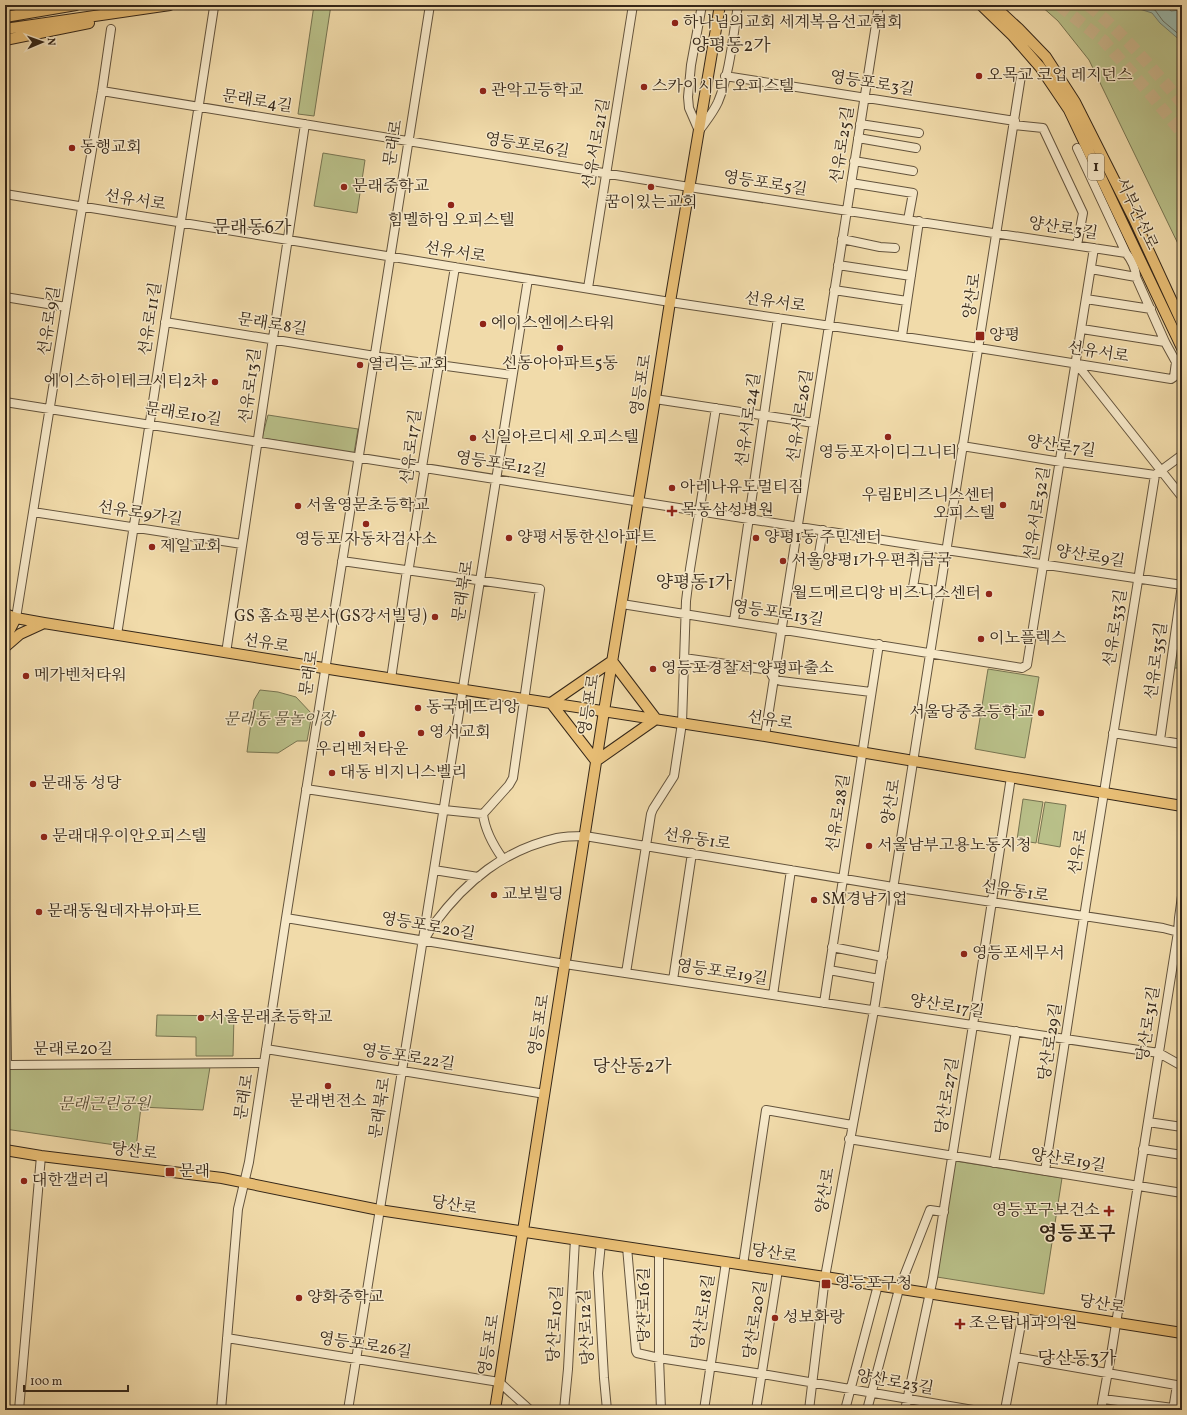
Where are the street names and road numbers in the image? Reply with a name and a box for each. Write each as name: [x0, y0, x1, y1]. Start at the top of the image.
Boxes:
street label: 영등포로3길: [828, 66, 916, 102]
street label: 문래로4길: [220, 86, 294, 118]
street label: 선유서로21길: [578, 97, 616, 191]
street label: 선유로25길: [826, 105, 860, 185]
street label: 문래로: [380, 118, 409, 168]
street label: 영등포로6길: [483, 128, 571, 164]
road number: 1: [1088, 154, 1104, 180]
street label: 영등포로5길: [721, 166, 809, 202]
street label: 서부간선로: [1110, 174, 1163, 254]
street label: 선유서로: [103, 185, 168, 217]
street label: 양산로3길: [1027, 213, 1099, 245]
street label: 선유서로: [423, 237, 488, 269]
street label: 양산로: [959, 271, 987, 320]
street label: 선유로11길: [134, 281, 168, 357]
street label: 선유로9길: [34, 285, 66, 357]
street label: 선유서로: [743, 288, 808, 318]
street label: 문래로8길: [236, 309, 308, 341]
street label: 선유서로: [1066, 337, 1131, 369]
street label: 선유로13길: [235, 347, 267, 425]
street label: 영등포로: [626, 352, 658, 417]
street label: 선유서로26길: [783, 368, 819, 464]
street label: 선유서로24길: [731, 371, 767, 469]
street label: 문래로10길: [143, 398, 223, 432]
street label: 선유로17길: [396, 408, 428, 486]
street label: 양산로7길: [1025, 431, 1097, 463]
street label: 영등포로12길: [454, 447, 548, 483]
street label: 선유서로32길: [1020, 465, 1056, 561]
street label: 선유로9가길: [96, 496, 184, 532]
street label: 양산로9길: [1054, 541, 1126, 573]
street label: 문래북로: [448, 558, 480, 623]
street label: 선유로33길: [1099, 588, 1133, 668]
street label: 영등포로13길: [731, 596, 825, 632]
street label: 선유로35길: [1141, 621, 1173, 701]
street label: 선유로: [241, 630, 291, 659]
street label: 문래로: [296, 648, 325, 698]
street label: 영등포로: [574, 672, 606, 737]
street label: 선유로: [745, 707, 795, 736]
street label: 선유로28길: [822, 772, 856, 854]
street label: 양산로: [878, 777, 907, 827]
street label: 선유동1로: [662, 824, 733, 856]
street label: 선유로: [1065, 827, 1094, 877]
street label: 선유동1로: [980, 876, 1051, 908]
street label: 영등포로20길: [379, 908, 477, 946]
street label: 영등포로19길: [675, 955, 769, 991]
street label: 당산로31길: [1132, 985, 1166, 1063]
street label: 양산로17길: [908, 990, 986, 1024]
street label: 영등포로: [524, 992, 556, 1057]
street label: 당산로29길: [1034, 1001, 1068, 1083]
street label: 문래로20길: [33, 1039, 113, 1061]
street label: 영등포로22길: [360, 1040, 456, 1076]
street label: 당산로27길: [931, 1056, 965, 1136]
street label: 문래로: [231, 1072, 260, 1122]
street label: 문래북로: [365, 1075, 397, 1140]
street label: 당산로: [110, 1138, 159, 1166]
street label: 양산로19길: [1029, 1144, 1107, 1178]
street label: 양산로: [811, 1166, 841, 1216]
street label: 당산로: [429, 1192, 479, 1221]
street label: 당산로: [749, 1240, 799, 1269]
street label: 당산로16길: [634, 1267, 656, 1343]
street label: 당산로18길: [687, 1273, 721, 1351]
street label: 당산로20길: [739, 1279, 773, 1361]
street label: 당산로10길: [543, 1285, 569, 1363]
street label: 당산로12길: [574, 1288, 600, 1366]
street label: 당산로: [1077, 1291, 1127, 1320]
street label: 영등포로: [474, 1312, 506, 1377]
street label: 영등포로26길: [317, 1328, 413, 1364]
street label: 양산로23길: [855, 1365, 935, 1401]

